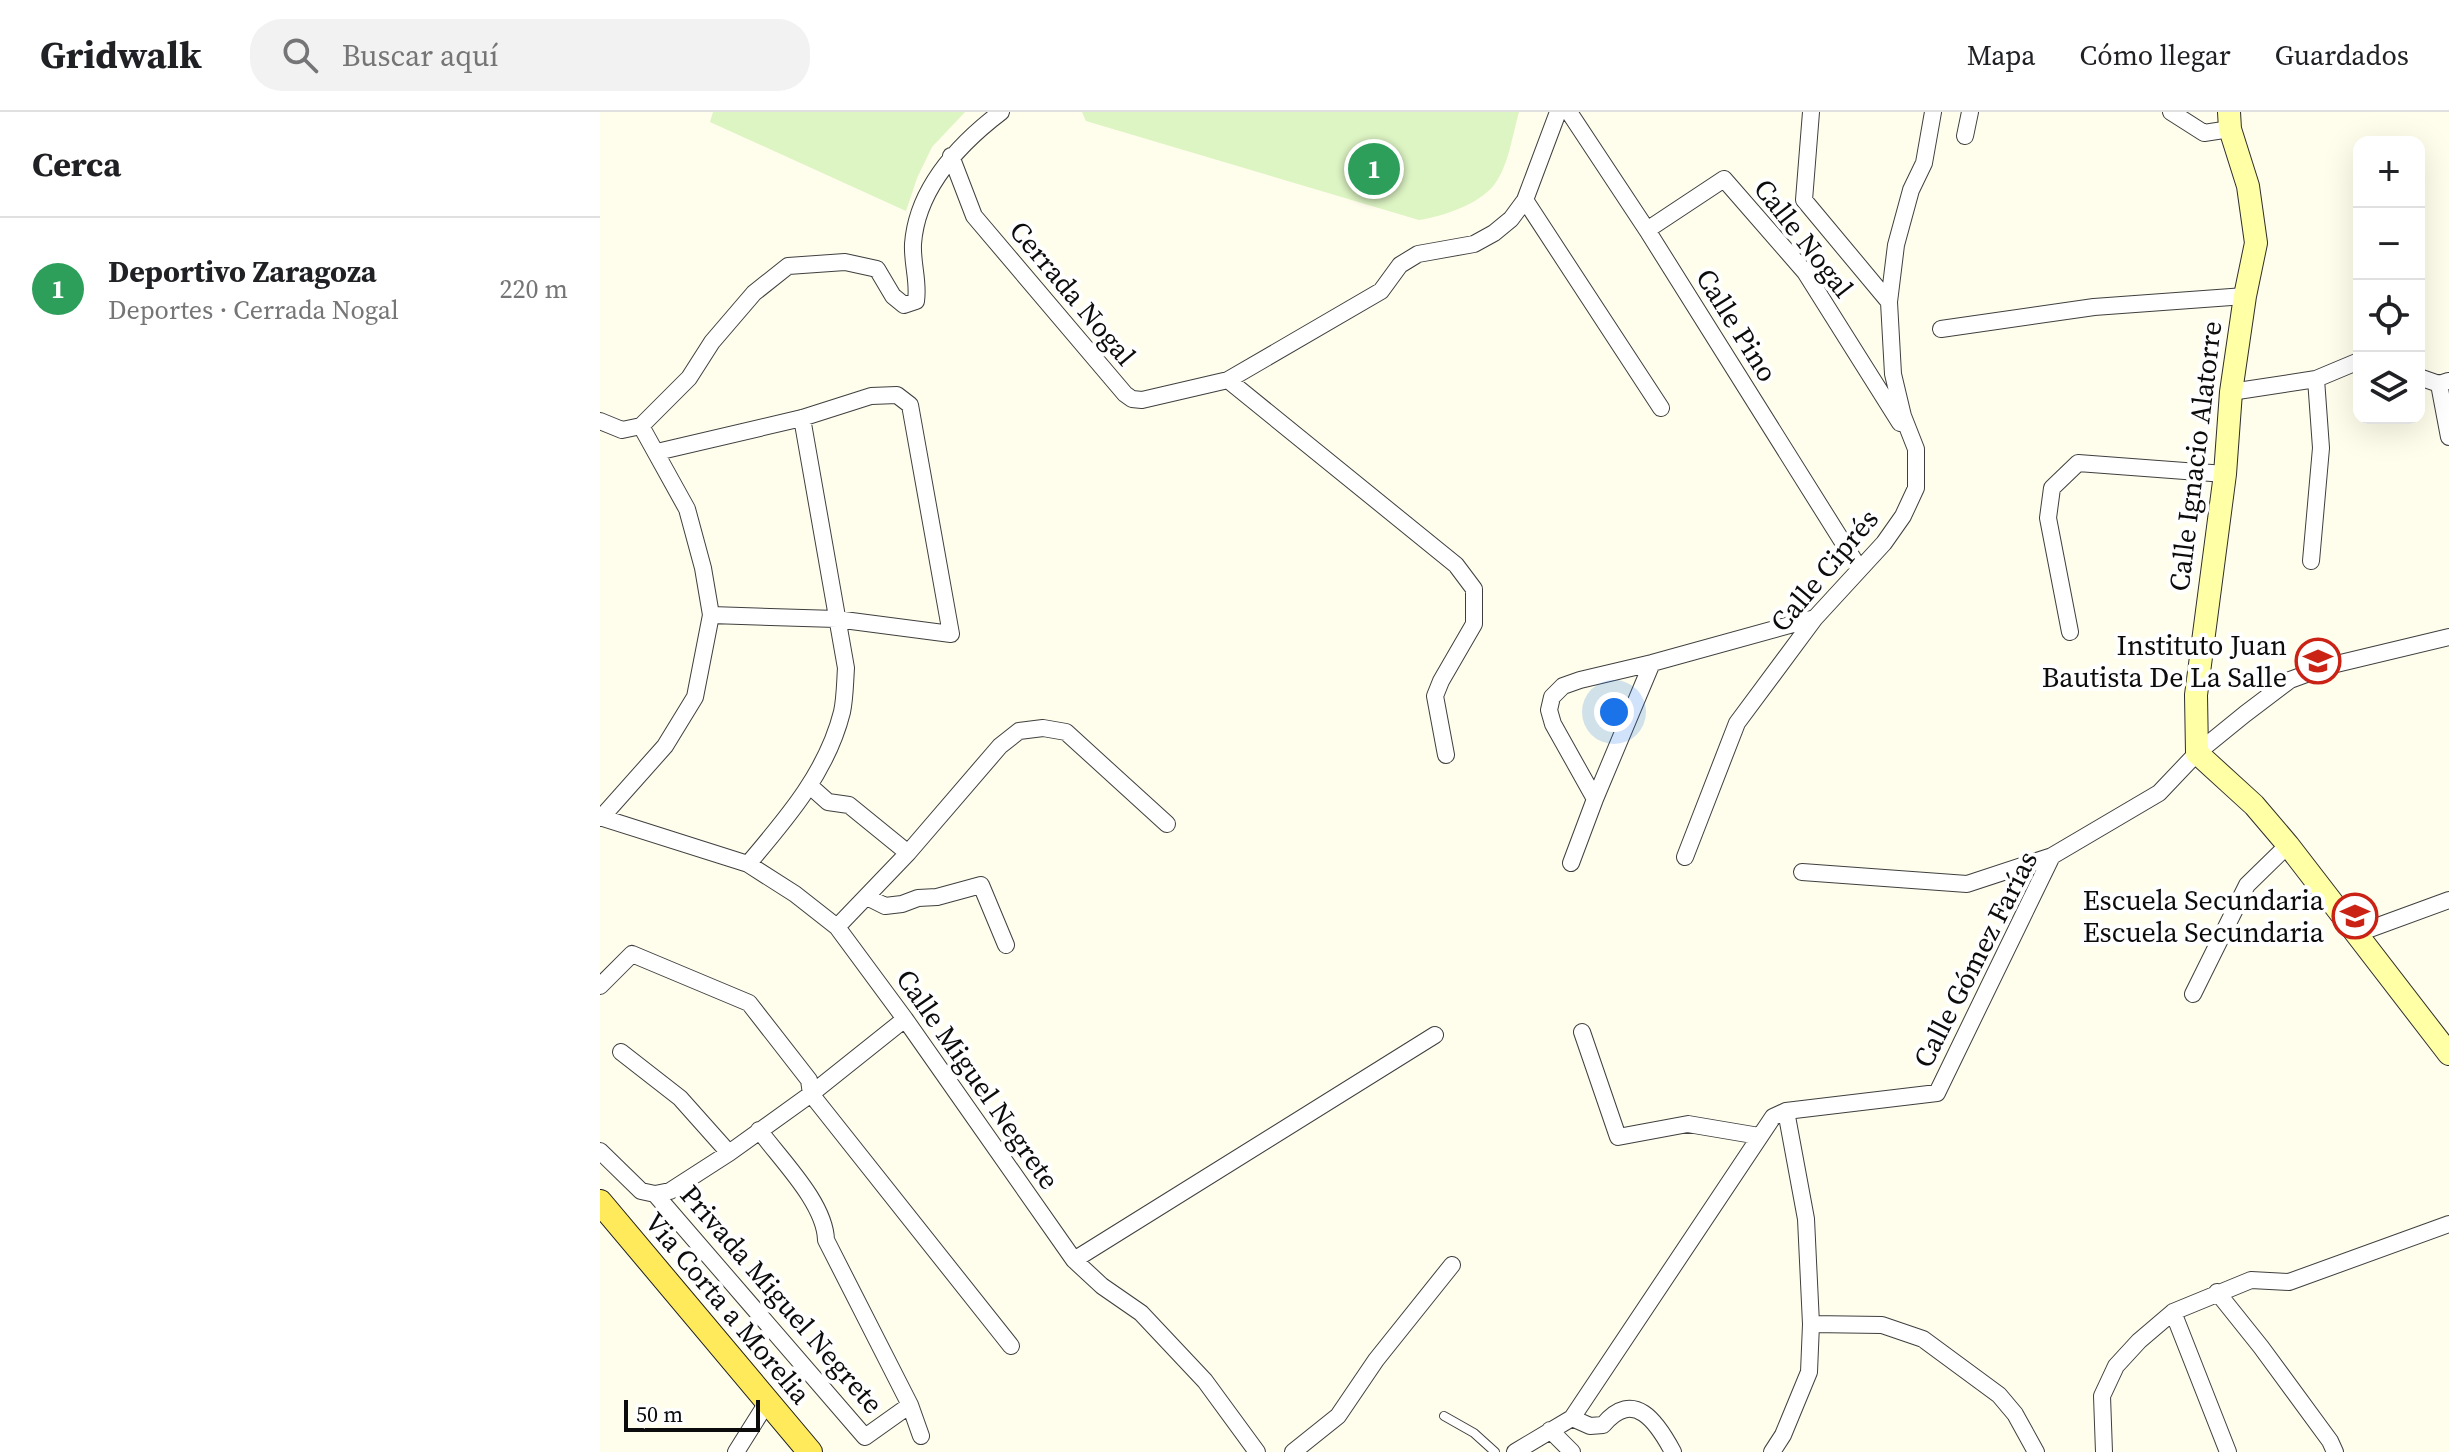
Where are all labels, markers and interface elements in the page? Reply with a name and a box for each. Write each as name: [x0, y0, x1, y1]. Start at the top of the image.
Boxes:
search box: [250, 19, 810, 91]
text: Gridwalk: [40, 29, 202, 81]
icon: search: [278, 33, 322, 77]
text: Buscar aquí: [342, 35, 498, 76]
text: Mapa: [1967, 36, 2036, 74]
text: Cómo llegar: [2080, 36, 2231, 74]
text: Guardados: [2275, 36, 2409, 74]
map controls: [2353, 136, 2425, 424]
button: +: [2353, 136, 2425, 208]
pin: 1: [1348, 139, 1400, 199]
text: Cerca: [32, 141, 121, 187]
street label: Calle Nogal: [1745, 171, 1863, 305]
button: −: [2353, 208, 2425, 280]
street label: Cerrada Nogal: [1001, 213, 1145, 373]
text: Deportivo Zaragoza: [108, 251, 377, 292]
street label: Calle Pino: [1687, 261, 1787, 389]
text: 1: [51, 271, 65, 307]
text: 220 m: [500, 271, 568, 307]
button: locate: [2353, 280, 2425, 352]
text: Deportes · Cerrada Nogal: [108, 292, 399, 328]
street label: Calle Ignacio Alatorre: [2160, 319, 2230, 593]
button: layers: [2353, 352, 2425, 424]
street label: Calle Ciprés: [1761, 501, 1887, 639]
place label: Instituto Juan Bautista De La Salle: [2042, 626, 2287, 696]
school or university icon: Instituto Juan Bautista De La Salle: [2294, 637, 2342, 685]
your location: [1594, 692, 1634, 732]
street label: Calle Gómez Farías: [1904, 844, 2046, 1074]
place label: Escuela Secundaria Escuela Secundaria: [2083, 881, 2325, 951]
school or university icon: Escuela Secundaria Escuela Secundaria: [2331, 892, 2379, 940]
street label: Calle Miguel Negrete: [888, 961, 1068, 1197]
street label: Privada Miguel Negrete: [672, 1177, 892, 1421]
street label: Via Corta a Morelia: [636, 1204, 820, 1413]
scale bar: [624, 1396, 760, 1432]
text: 50 m: [636, 1399, 683, 1429]

